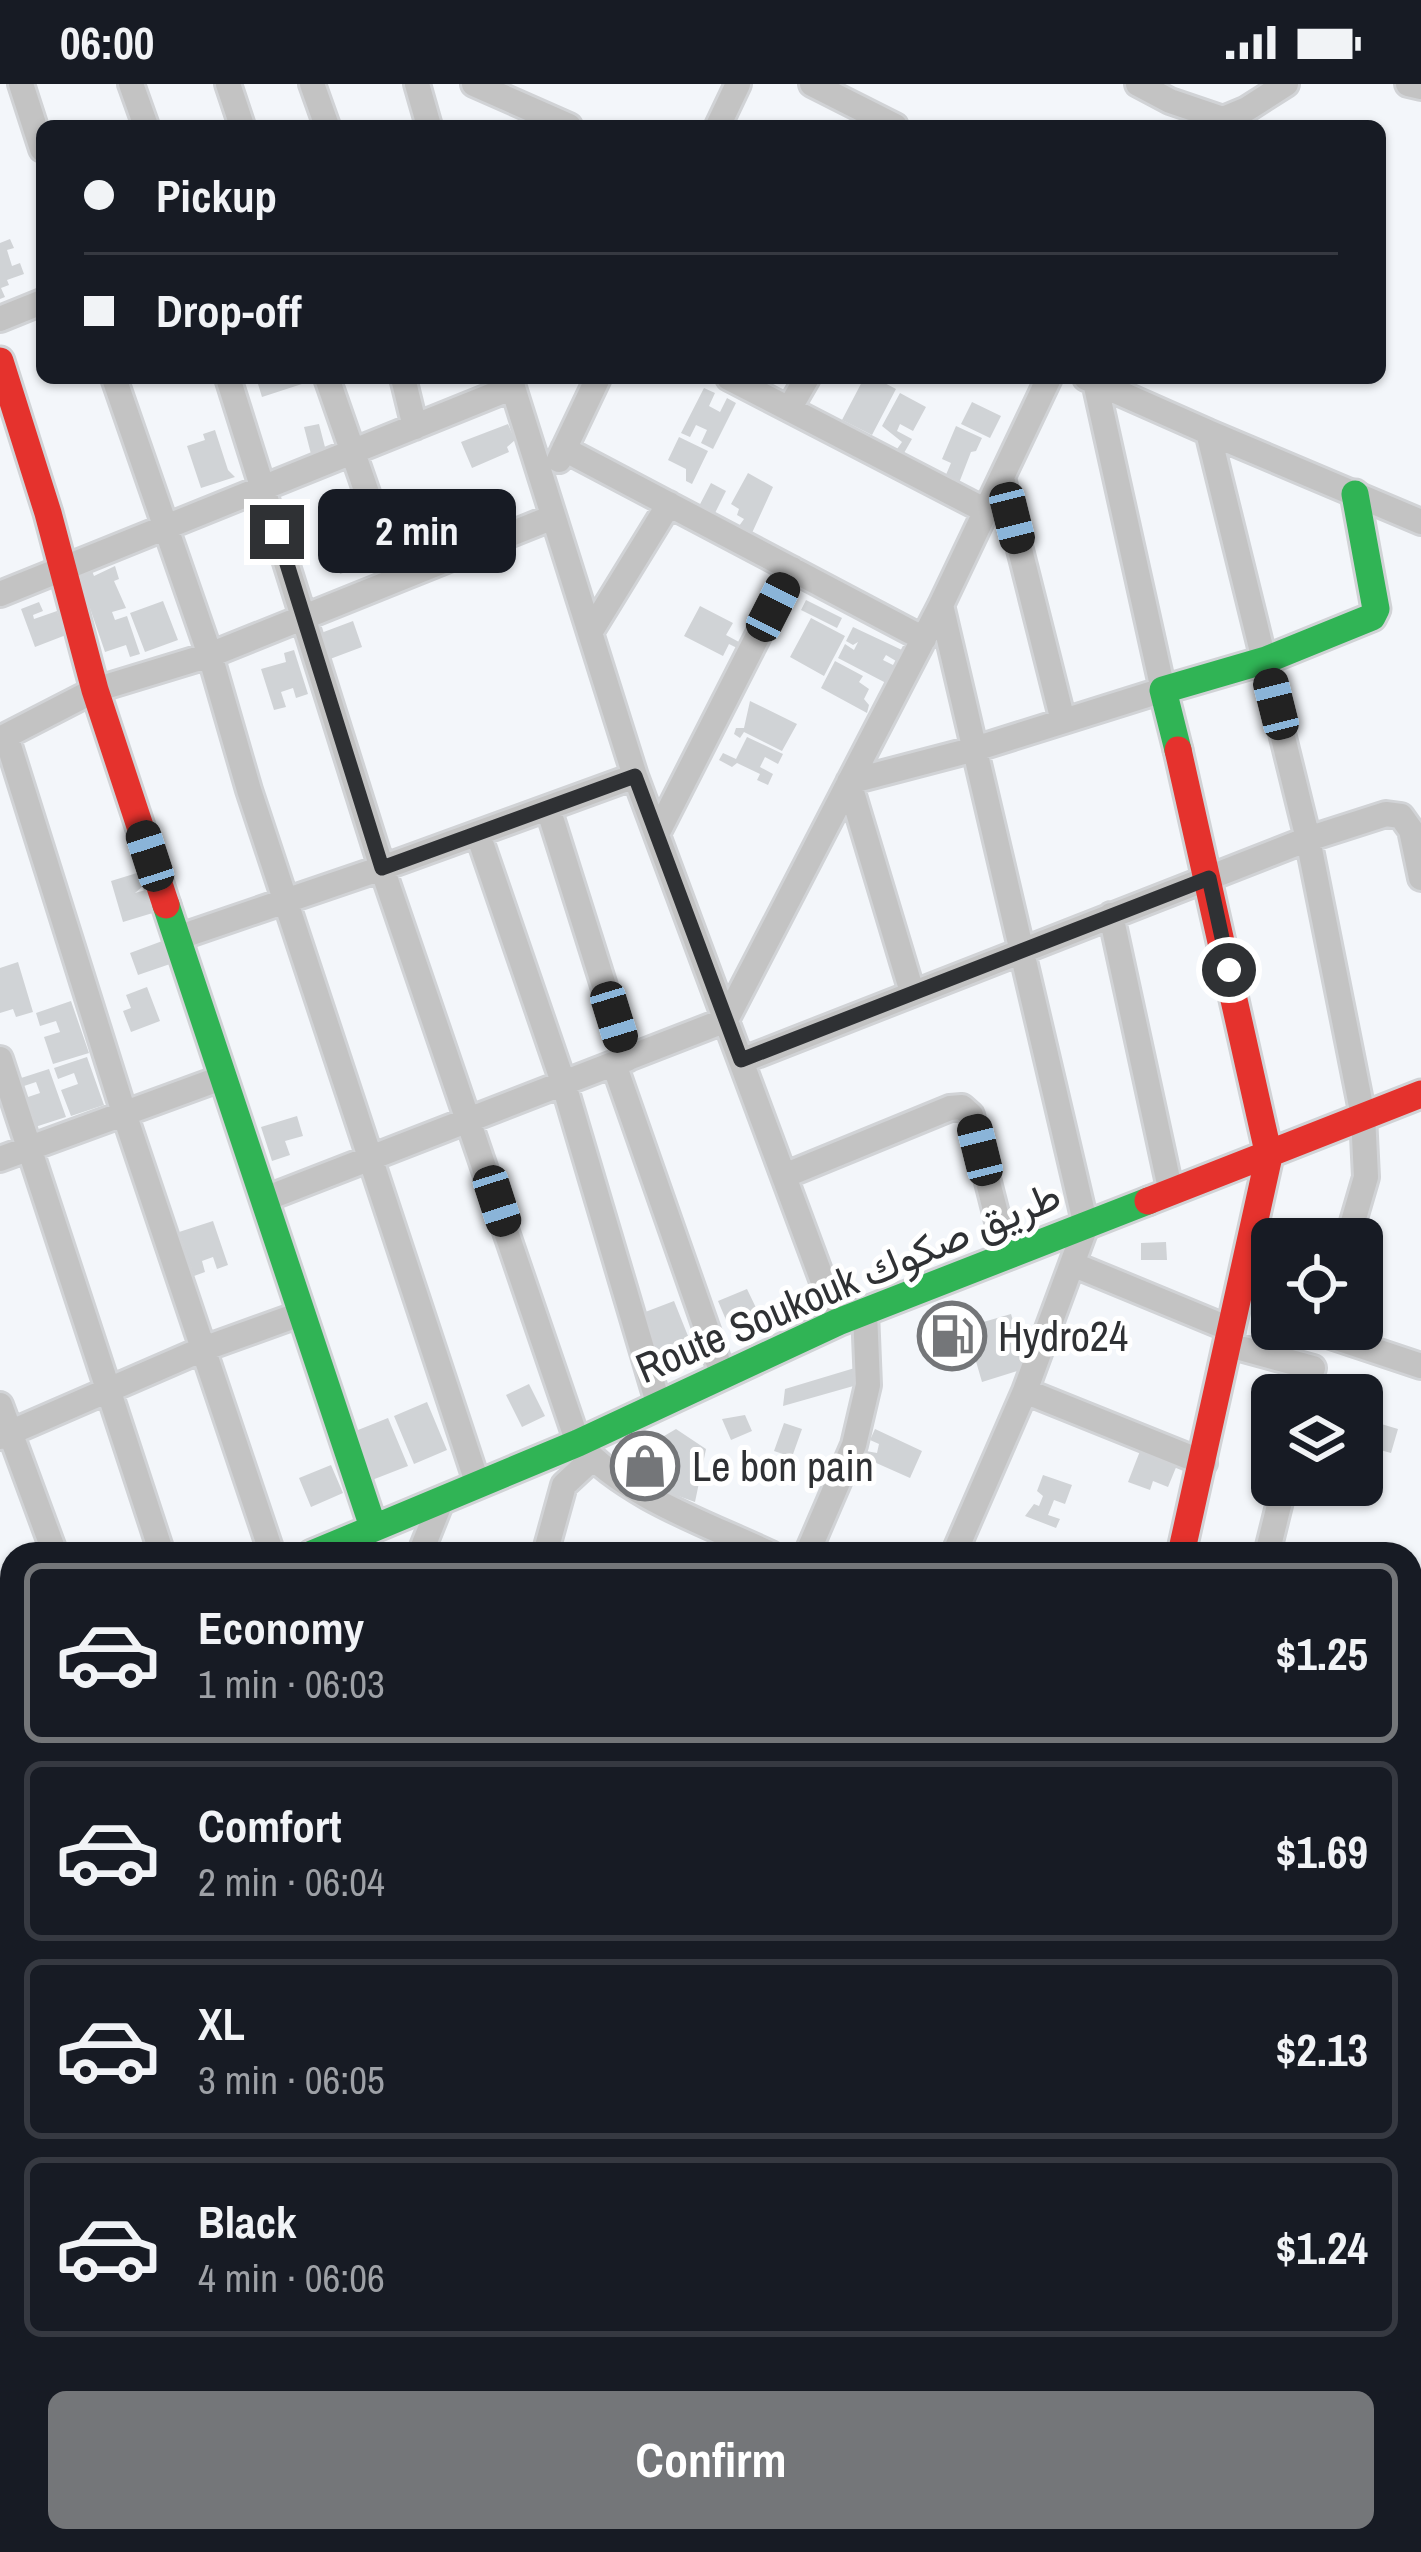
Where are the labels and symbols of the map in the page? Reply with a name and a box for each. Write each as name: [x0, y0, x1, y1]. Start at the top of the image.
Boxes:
car: [986, 479, 1038, 557]
callout: 2 min: [319, 490, 517, 574]
route end: [250, 505, 304, 559]
car: [741, 567, 805, 647]
car: [1250, 665, 1302, 743]
car: [122, 816, 178, 896]
route start: [1202, 943, 1256, 997]
car: [586, 977, 642, 1057]
car: [954, 1111, 1006, 1189]
car: [469, 1161, 525, 1241]
street label: Route Soukouk طريق صكوك: [627, 1166, 1069, 1396]
fuel station icon: Hydro24: [917, 1301, 987, 1371]
place label: Hydro24: [998, 1308, 1128, 1364]
shop icon: Le bon pain: [610, 1431, 680, 1501]
place label: Le bon pain: [692, 1438, 874, 1494]

